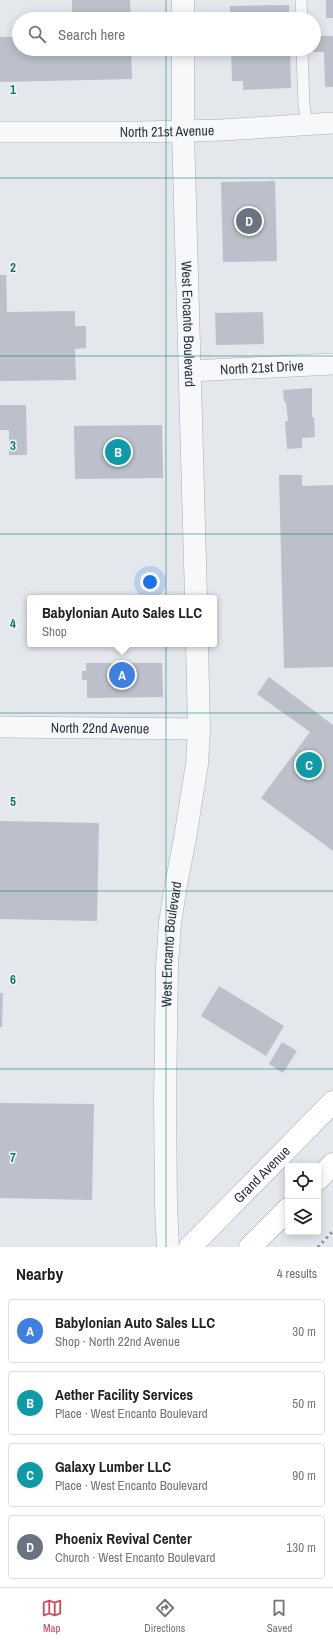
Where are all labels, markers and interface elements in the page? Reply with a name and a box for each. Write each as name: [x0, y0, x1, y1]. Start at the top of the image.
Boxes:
search box: [12, 12, 321, 56]
icon: search: [26, 23, 48, 45]
text: Search here: [58, 24, 125, 45]
text: 1: [10, 81, 16, 98]
street label: North 21st Avenue: [120, 121, 214, 141]
pin: D: [236, 206, 262, 236]
text: 2: [10, 259, 16, 276]
street label: West Encanto Boulevard: [178, 261, 199, 387]
street label: North 21st Drive: [220, 356, 304, 379]
text: 3: [10, 437, 16, 454]
pin: B: [105, 437, 131, 467]
your location: [140, 572, 160, 592]
popup: [27, 595, 217, 647]
text: Babylonian Auto Sales LLC: [42, 602, 202, 623]
text: 4: [10, 615, 16, 632]
text: Shop: [42, 623, 67, 640]
pin: A: [109, 660, 135, 690]
street label: North 22nd Avenue: [51, 719, 149, 737]
pin: C: [296, 750, 322, 780]
text: 5: [10, 793, 16, 810]
street label: West Encanto Boulevard: [157, 880, 186, 1007]
text: 6: [10, 971, 16, 988]
street label: Grand Avenue: [229, 1142, 294, 1207]
text: 7: [10, 1149, 16, 1166]
map controls: [285, 1163, 321, 1235]
button: locate: [285, 1163, 321, 1199]
button: layers: [285, 1199, 321, 1235]
text: Nearby: [16, 1262, 63, 1285]
text: 4 results: [277, 1265, 317, 1282]
text: Babylonian Auto Sales LLC: [55, 1312, 215, 1333]
text: A: [26, 1323, 34, 1340]
text: 30 m: [292, 1323, 316, 1340]
text: Shop · North 22nd Avenue: [55, 1333, 180, 1350]
text: Aether Facility Services: [55, 1384, 193, 1405]
text: B: [26, 1395, 34, 1412]
text: 50 m: [292, 1395, 316, 1412]
text: Place · West Encanto Boulevard: [55, 1405, 208, 1422]
text: Galaxy Lumber LLC: [55, 1456, 171, 1477]
text: C: [26, 1467, 34, 1484]
text: 90 m: [292, 1467, 316, 1484]
text: Place · West Encanto Boulevard: [55, 1477, 208, 1494]
text: Phoenix Revival Center: [55, 1528, 192, 1549]
text: D: [26, 1539, 34, 1556]
text: 130 m: [286, 1539, 316, 1556]
text: Church · West Encanto Boulevard: [55, 1549, 215, 1566]
tab: Map: [41, 1597, 63, 1635]
tab: Directions: [144, 1597, 185, 1635]
tab: Saved: [267, 1597, 292, 1635]

